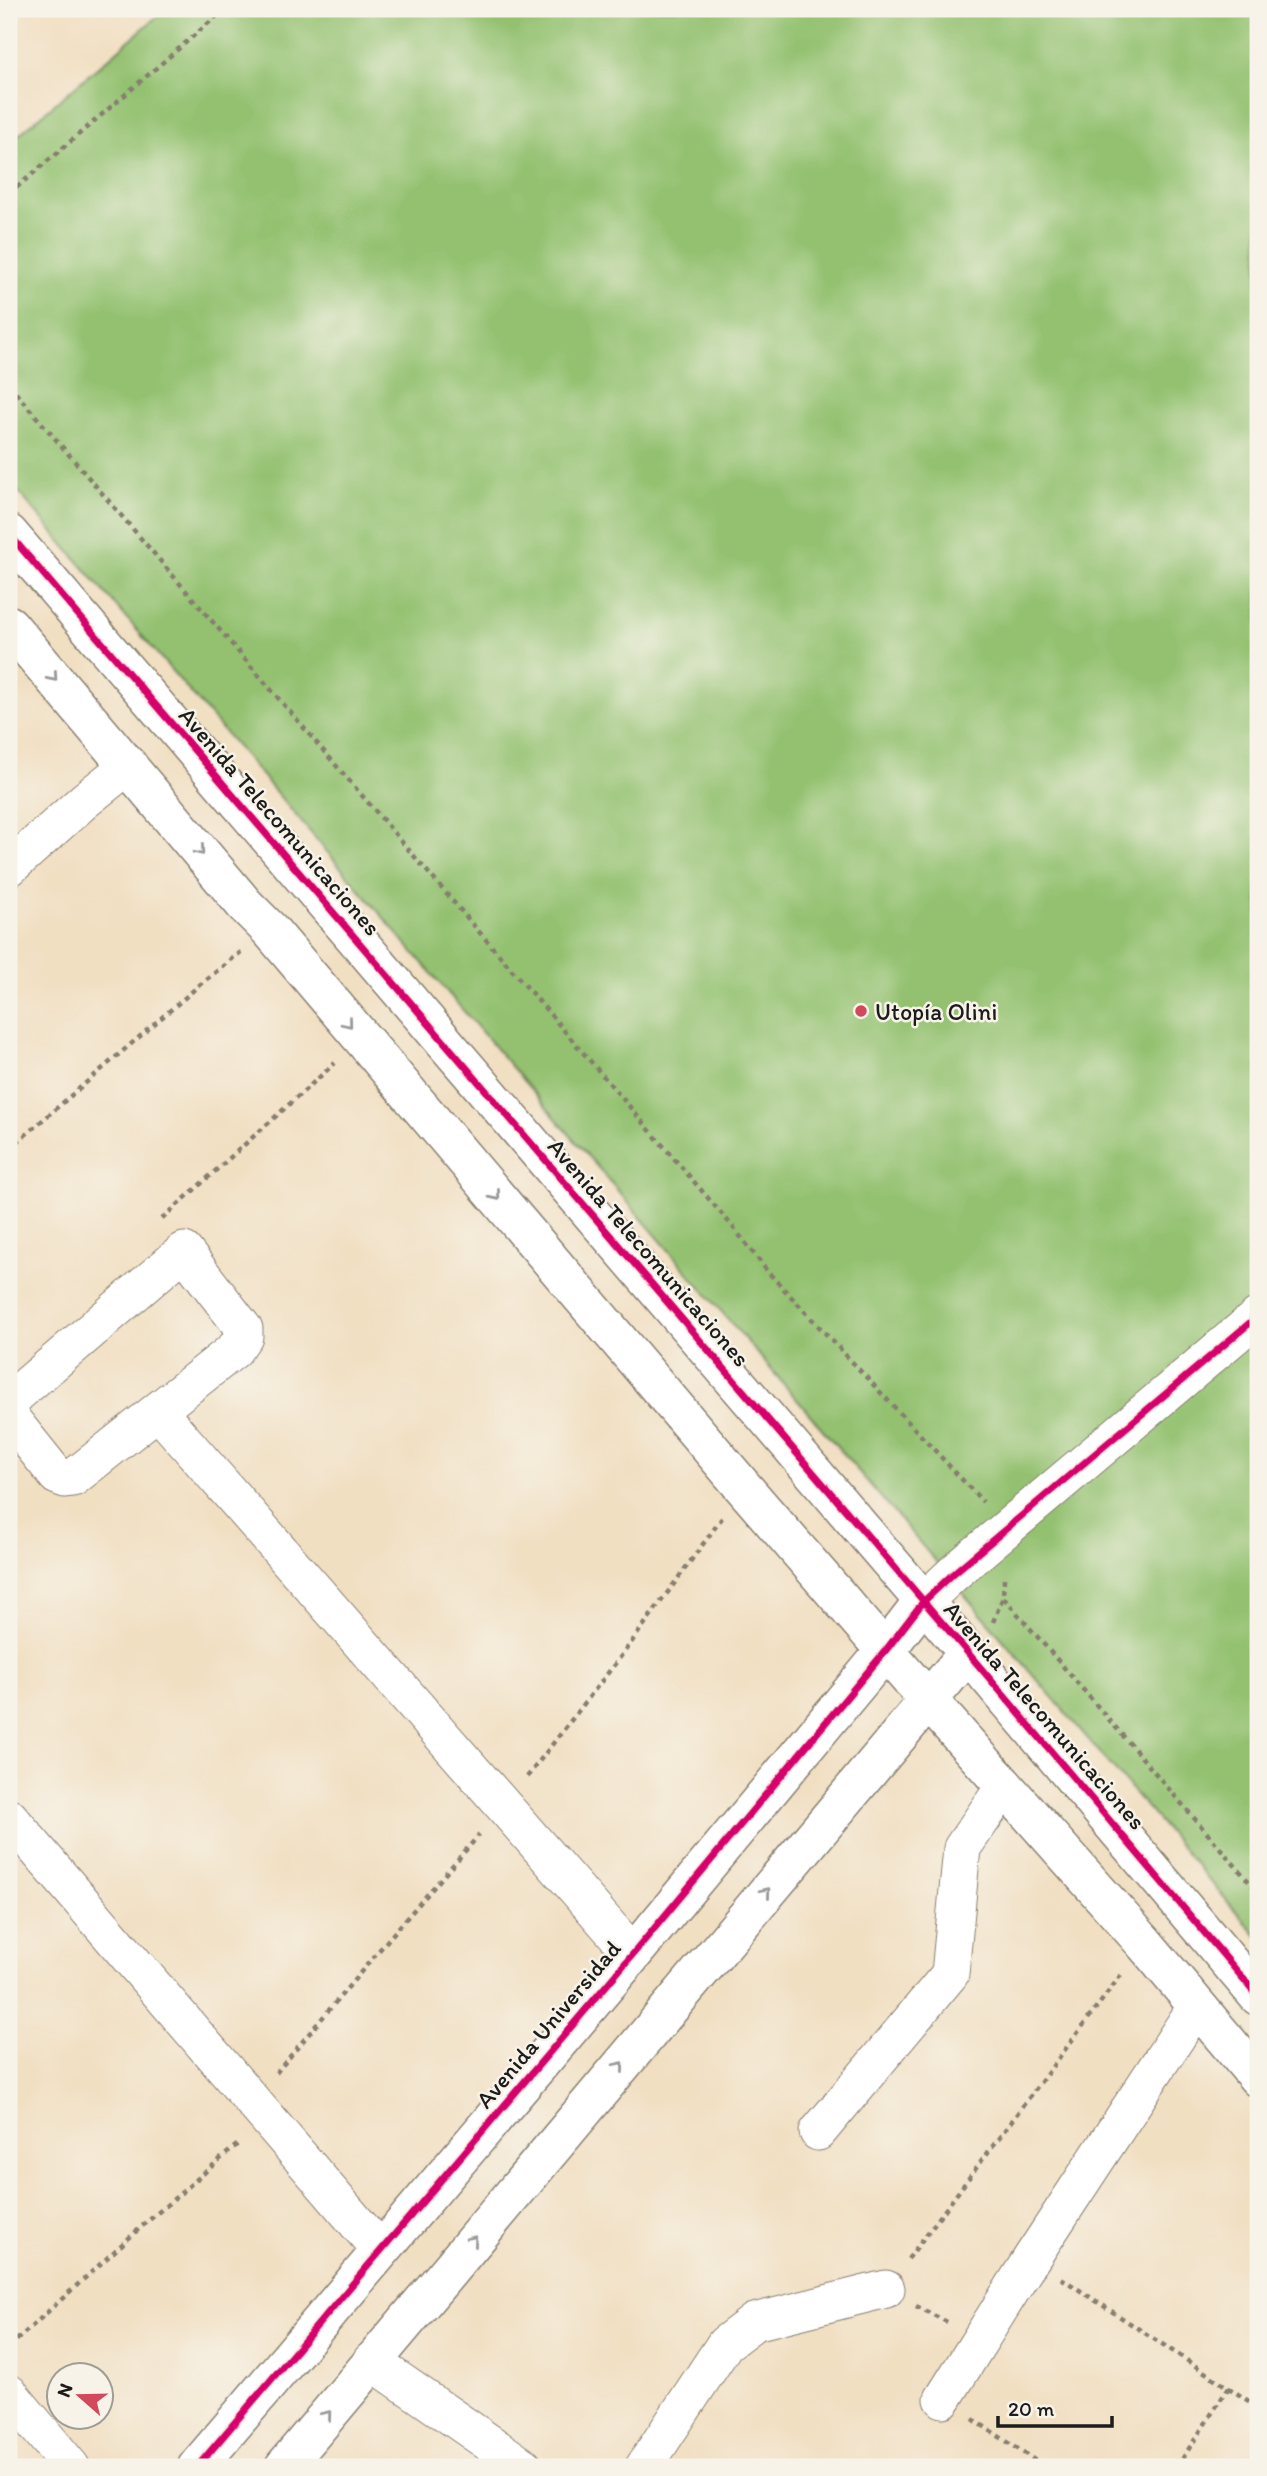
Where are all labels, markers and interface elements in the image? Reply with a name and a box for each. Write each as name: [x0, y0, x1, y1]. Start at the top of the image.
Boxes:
one-way arrow: [45, 668, 57, 681]
street label: Avenida Telecomunicaciones: [173, 701, 387, 941]
one-way arrow: [192, 842, 204, 855]
place label: Utopía Olini: [875, 997, 997, 1026]
marker: Utopía Olini: [853, 1003, 869, 1019]
one-way arrow: [340, 1015, 352, 1028]
street label: Avenida Telecomunicaciones: [542, 1132, 756, 1372]
one-way arrow: [488, 1188, 500, 1201]
street label: Avenida Telecomunicaciones: [938, 1595, 1152, 1835]
one-way arrow: [758, 1887, 770, 1900]
street label: Avenida Universidad: [469, 1934, 627, 2114]
one-way arrow: [611, 2061, 624, 2074]
one-way arrow: [465, 2236, 477, 2249]
north arrow: [46, 2360, 116, 2430]
text: N: [51, 2380, 77, 2400]
scale bar: [998, 2385, 1111, 2429]
text: 20 m: [1008, 2396, 1055, 2421]
one-way arrow: [319, 2410, 331, 2423]

